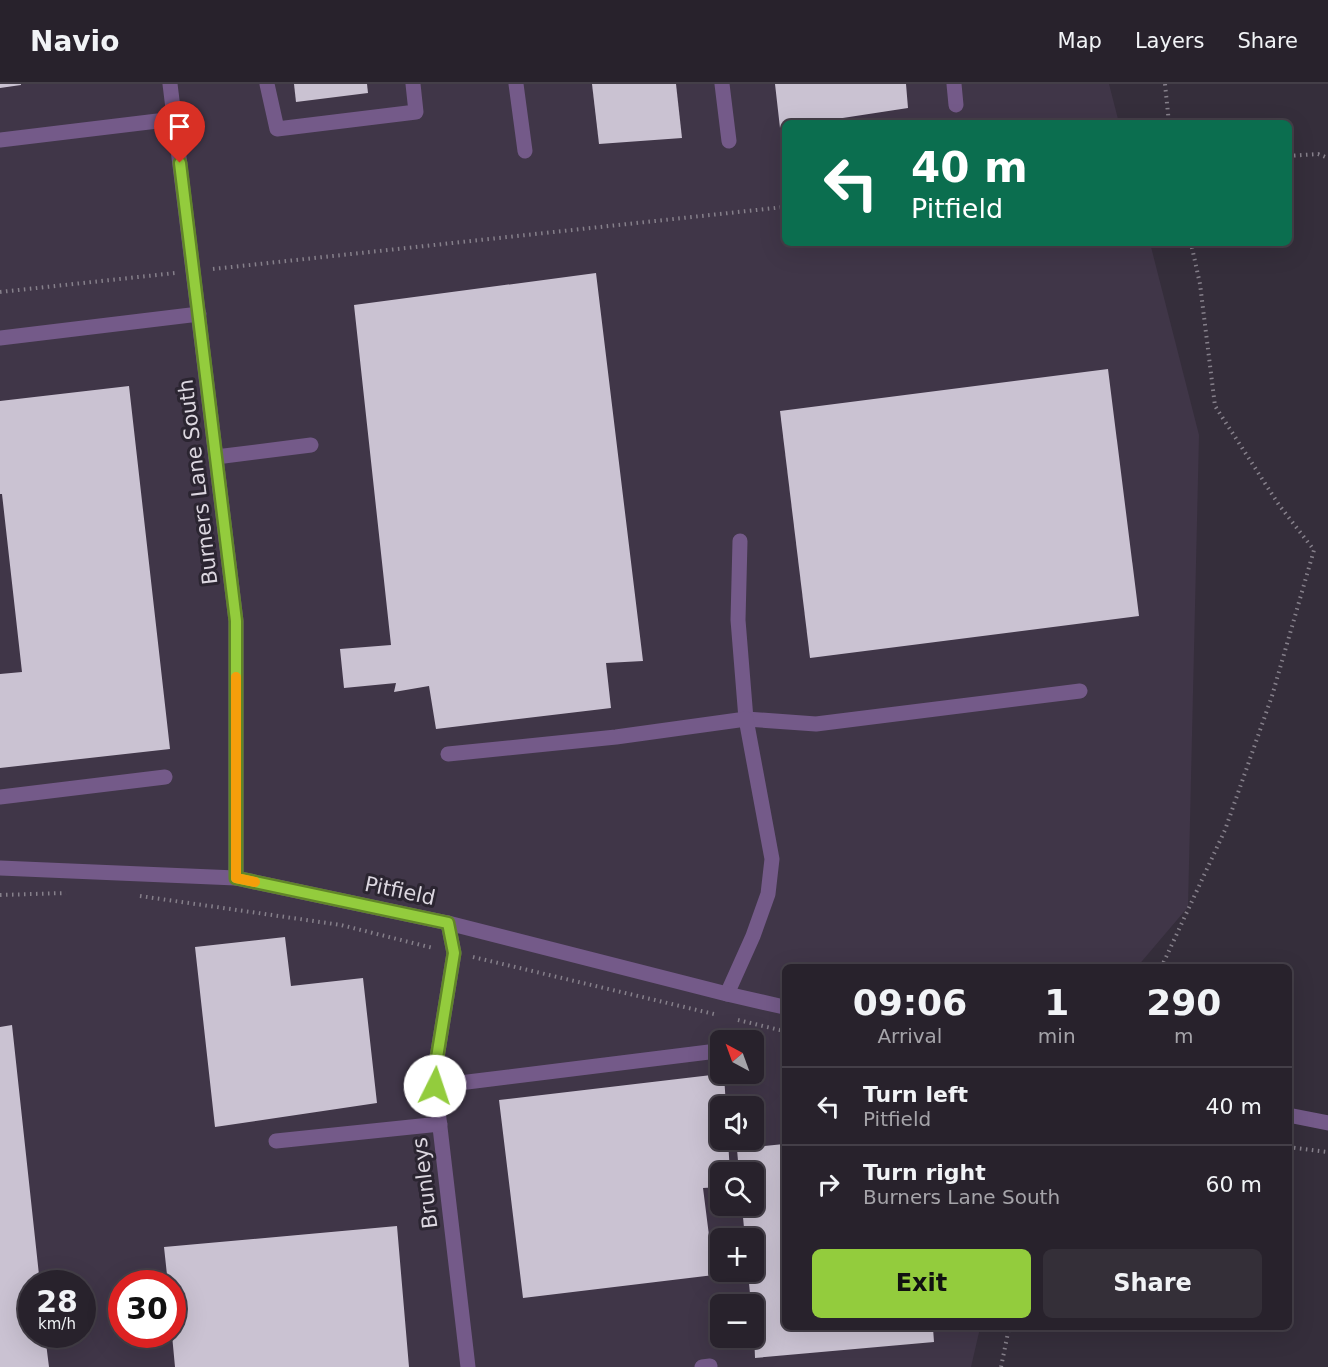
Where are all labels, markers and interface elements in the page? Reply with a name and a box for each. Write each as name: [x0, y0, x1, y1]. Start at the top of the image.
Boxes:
text: Navio: [30, 25, 119, 58]
text: Map: [1058, 29, 1102, 53]
text: Layers: [1135, 29, 1204, 53]
text: Share: [1237, 29, 1298, 53]
pin: [154, 101, 205, 163]
icon: arrive: [163, 110, 196, 143]
text: 40 m: [911, 143, 1028, 192]
icon: left: [812, 144, 890, 222]
text: Pitfield: [911, 193, 1003, 224]
street label: Burners Lane South: [173, 378, 223, 586]
street label: Pitfield: [362, 872, 438, 910]
text: 09:06: [853, 982, 967, 1023]
text: 1: [1044, 982, 1069, 1023]
text: 290: [1146, 982, 1221, 1023]
text: Arrival: [877, 1024, 942, 1048]
text: min: [1038, 1024, 1076, 1048]
text: m: [1174, 1024, 1194, 1048]
north arrow: [710, 1030, 764, 1084]
map controls: [710, 1030, 764, 1348]
position arrow: [403, 1054, 467, 1118]
text: Turn left: [863, 1082, 968, 1107]
icon: left: [812, 1090, 845, 1123]
text: 40 m: [1206, 1094, 1262, 1119]
button: sound: [710, 1096, 764, 1150]
text: Pitfield: [863, 1107, 931, 1131]
street label: Brunleys: [407, 1136, 443, 1230]
text: Turn right: [863, 1160, 986, 1185]
button: search: [710, 1162, 764, 1216]
icon: right: [812, 1168, 845, 1201]
text: 60 m: [1206, 1172, 1262, 1197]
text: Burners Lane South: [863, 1185, 1060, 1209]
button: +: [710, 1228, 764, 1282]
button: Exit: [812, 1249, 1031, 1318]
button: Share: [1043, 1249, 1262, 1318]
speed limit sign: 30: [108, 1270, 186, 1348]
text: 28: [36, 1284, 78, 1319]
button: −: [710, 1294, 764, 1348]
text: km/h: [38, 1315, 76, 1333]

